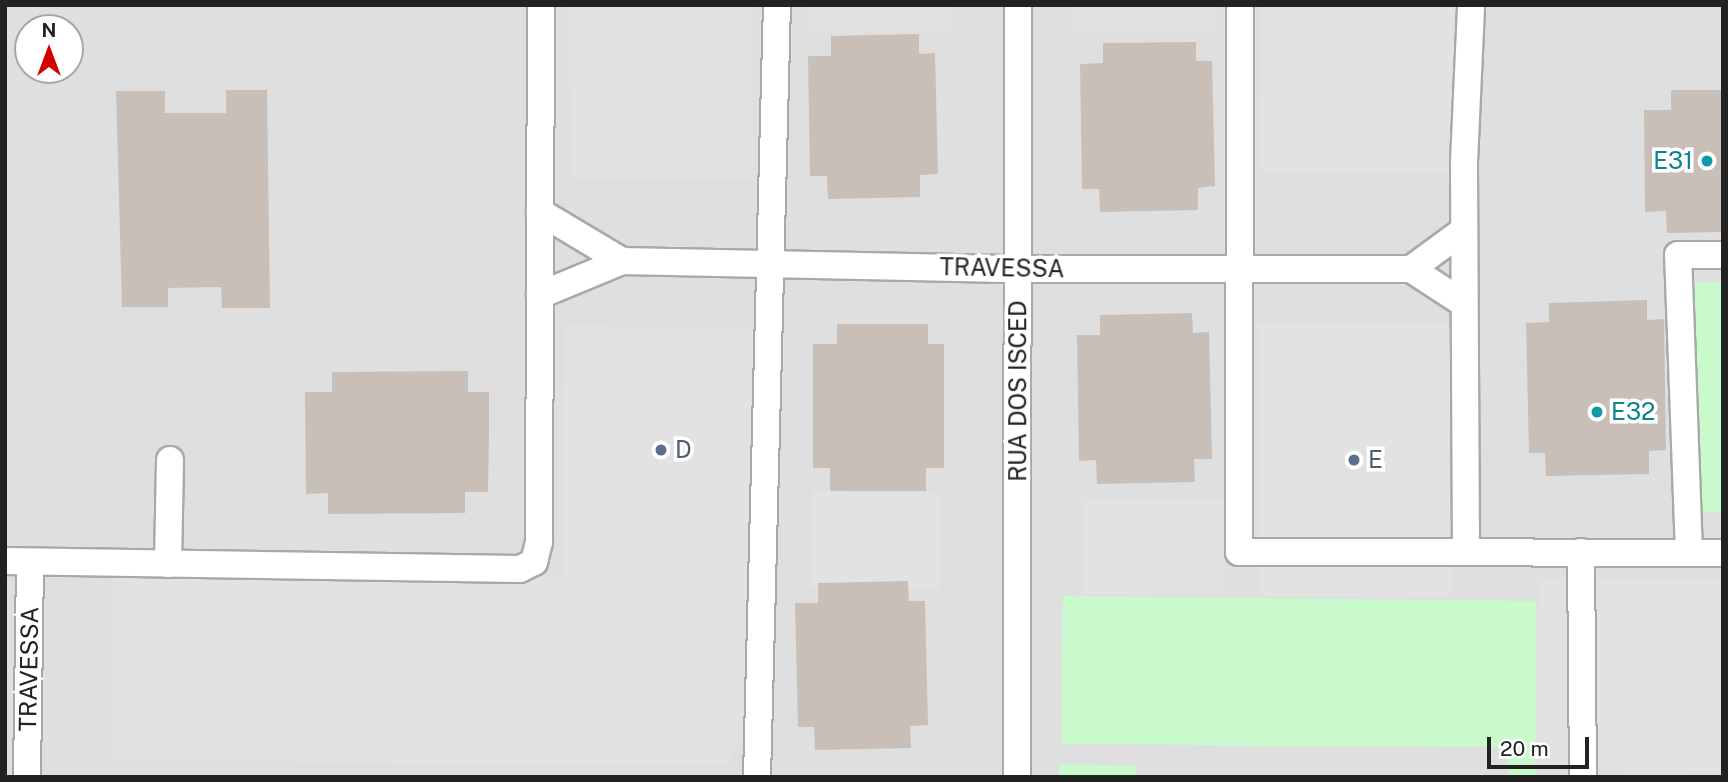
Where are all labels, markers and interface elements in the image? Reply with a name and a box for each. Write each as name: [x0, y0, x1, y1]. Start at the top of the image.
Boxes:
north arrow: [14, 14, 84, 84]
text: N: [42, 19, 56, 41]
place label: E31: [1653, 147, 1693, 175]
marker: E31: [1699, 153, 1715, 169]
street label: TRAVESSA: [939, 253, 1065, 283]
street label: RUA DOS ISCED: [1004, 300, 1032, 482]
place label: E32: [1611, 398, 1655, 426]
marker: E32: [1589, 404, 1605, 420]
place label: D: [675, 436, 692, 464]
marker: D: [653, 442, 669, 458]
place label: E: [1368, 446, 1383, 474]
marker: E: [1346, 452, 1362, 468]
street label: TRAVESSA: [14, 606, 44, 732]
scale bar: [1490, 722, 1592, 766]
text: 20 m: [1500, 736, 1549, 761]

